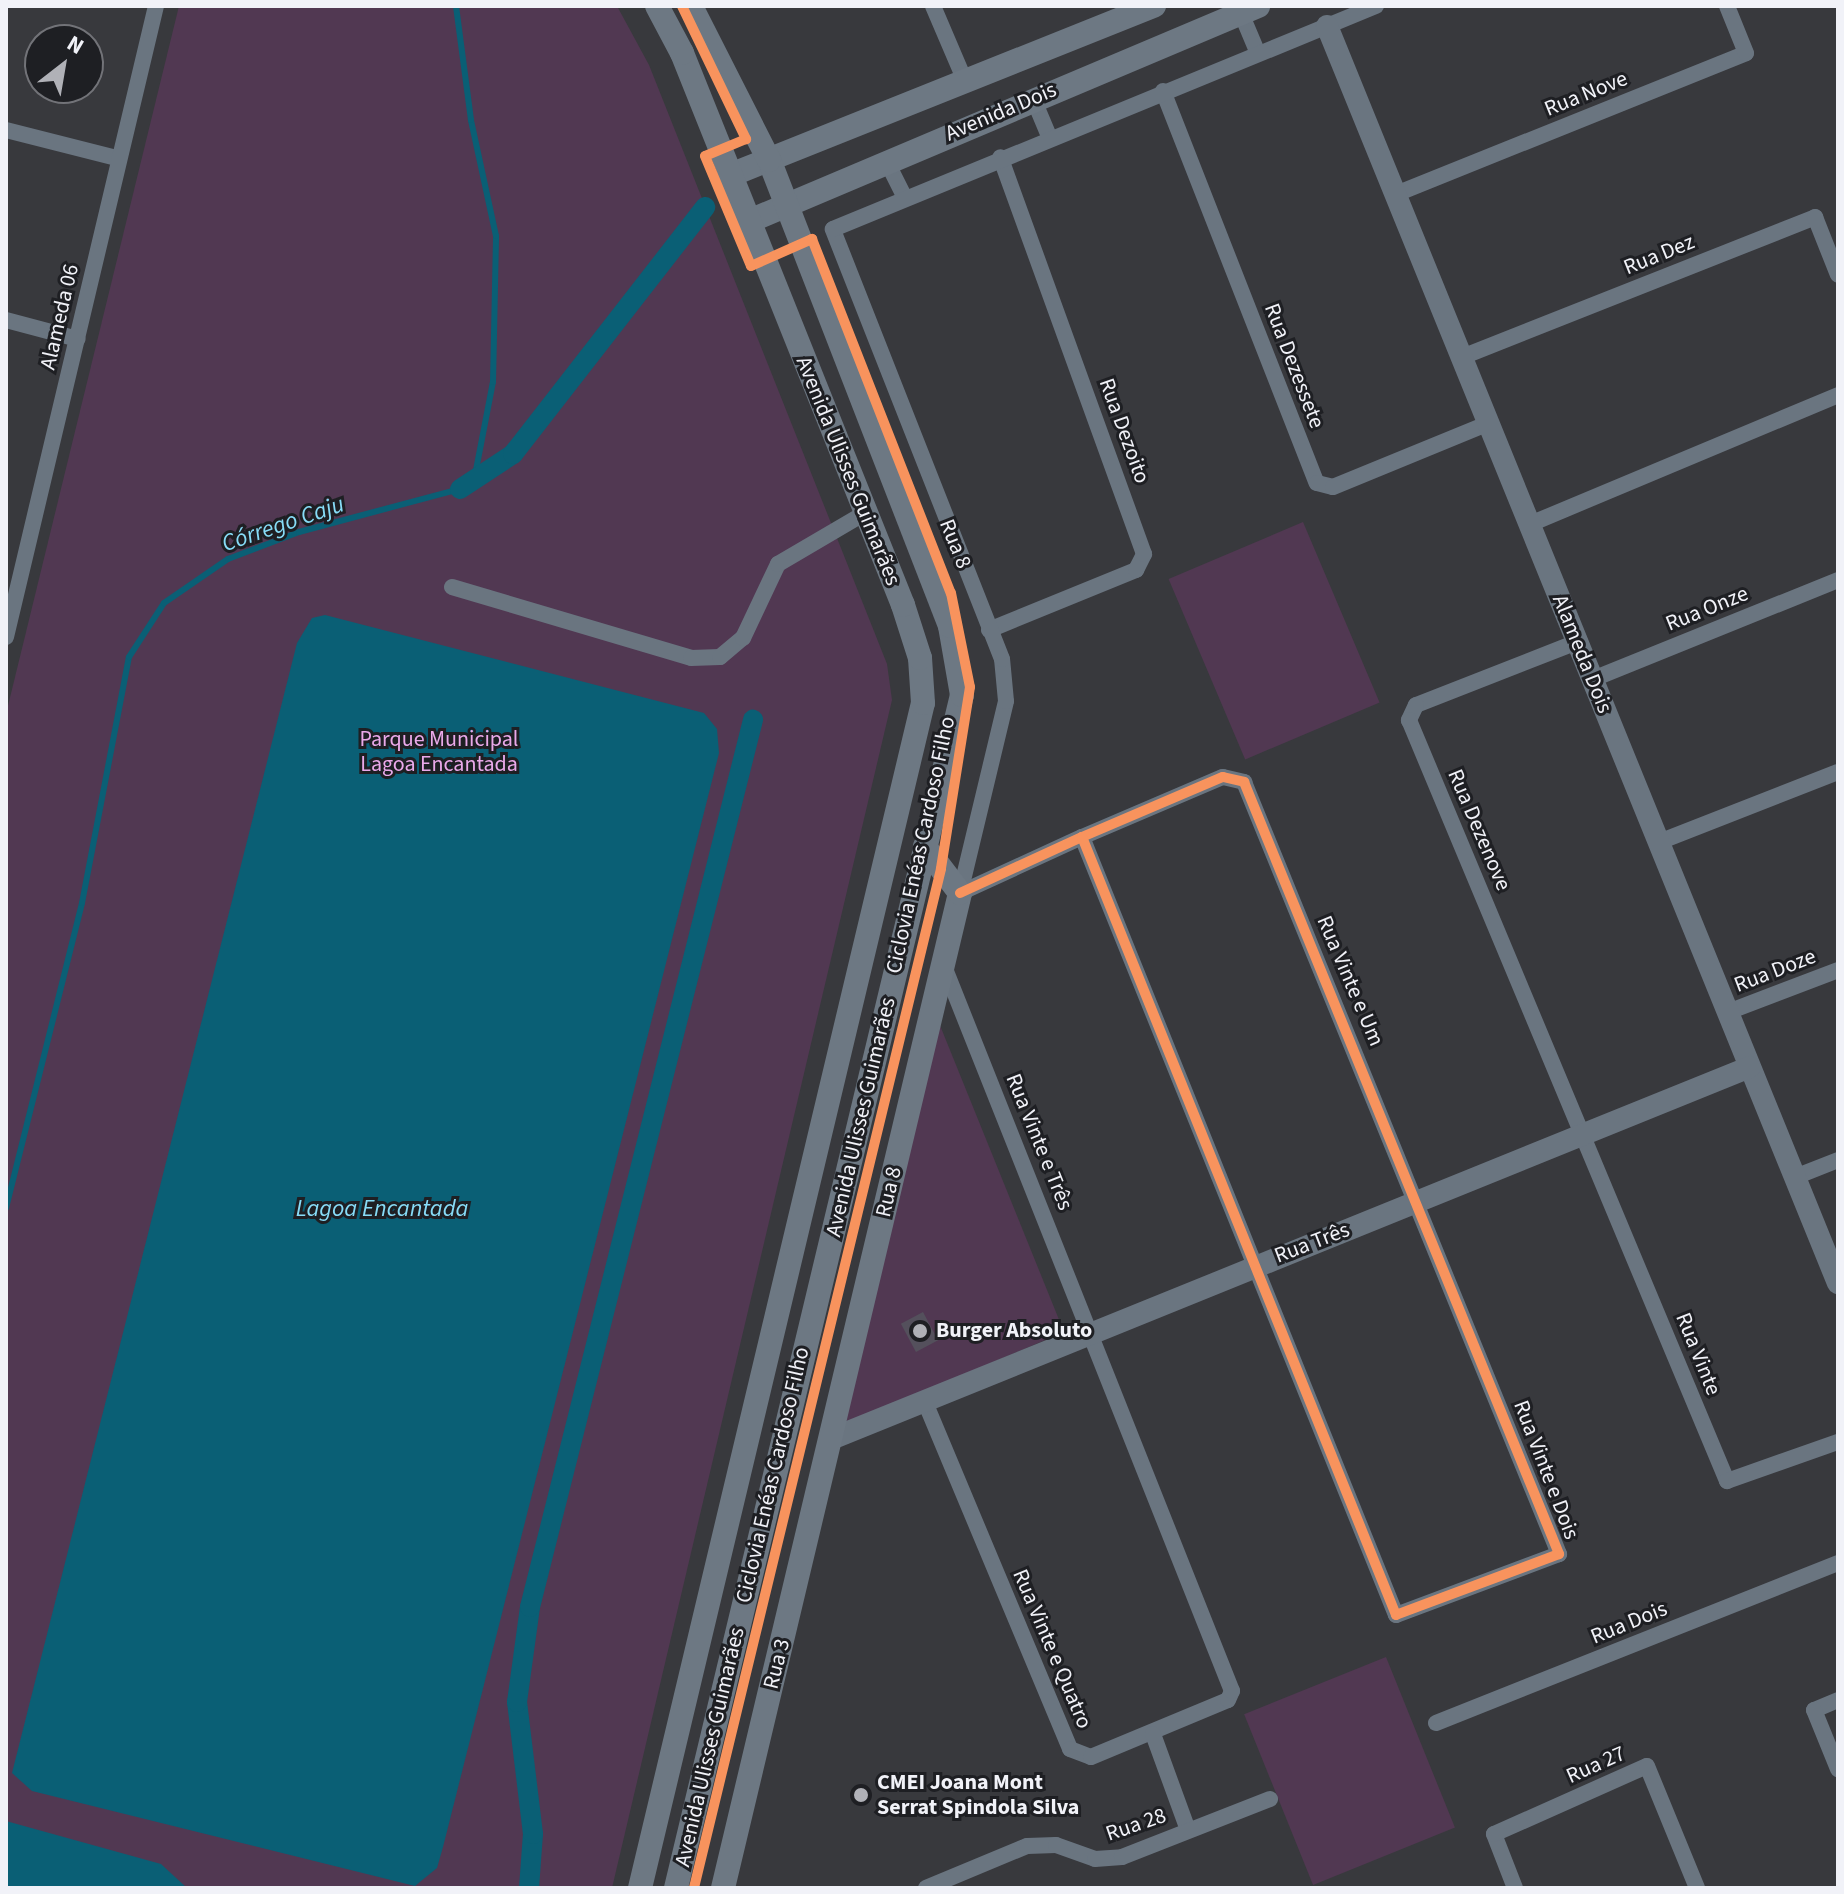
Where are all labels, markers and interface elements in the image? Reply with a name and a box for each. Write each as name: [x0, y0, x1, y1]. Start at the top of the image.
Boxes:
north arrow: [24, 24, 104, 104]
text: N: [61, 28, 90, 63]
street label: Rua Nove: [1541, 65, 1631, 123]
street label: Avenida Dois: [941, 77, 1061, 147]
street label: Rua Dez: [1620, 229, 1698, 281]
street label: Alameda 06: [35, 262, 85, 372]
street label: Rua Dezessete: [1258, 300, 1330, 432]
street label: Avenida Ulisses Guimarães: [790, 353, 906, 589]
street label: Rua Dezoito: [1093, 375, 1155, 487]
water label: Córrego Caju: [218, 490, 348, 558]
street label: Rua 8: [933, 515, 977, 573]
street label: Rua Onze: [1662, 581, 1752, 637]
street label: Alameda Dois: [1546, 591, 1618, 717]
street label: Ciclovia Enéas Cardoso Filho: [881, 714, 961, 976]
park label: Parque Municipal Lagoa Encantada: [360, 726, 518, 778]
street label: Rua Dezenove: [1442, 765, 1516, 895]
street label: Rua Vinte e Um: [1311, 912, 1389, 1050]
street label: Rua Doze: [1730, 943, 1820, 999]
street label: Avenida Ulisses Guimarães: [821, 995, 901, 1239]
street label: Rua Vinte e Três: [1000, 1070, 1078, 1214]
street label: Rua 8: [870, 1164, 908, 1220]
water label: Lagoa Encantada: [296, 1195, 468, 1223]
street label: Rua Três: [1271, 1217, 1353, 1269]
street label: Rua Vinte: [1670, 1309, 1726, 1399]
place label: Burger Absoluto: [936, 1318, 1092, 1344]
marker: Burger Absoluto: [911, 1322, 929, 1340]
street label: Ciclovia Enéas Cardoso Filho: [731, 1344, 815, 1606]
street label: Rua Vinte e Dois: [1507, 1397, 1585, 1543]
street label: Rua Vinte e Quatro: [1007, 1565, 1097, 1733]
street label: Rua Dois: [1587, 1596, 1671, 1650]
street label: Avenida Ulisses Guimarães: [670, 1625, 750, 1869]
street label: Rua 3: [758, 1636, 796, 1692]
street label: Rua 27: [1562, 1740, 1630, 1790]
place label: CMEI Joana Mont Serrat Spindola Silva: [877, 1769, 1079, 1820]
marker: CMEI Joana Mont Serrat Spindola Silva: [852, 1786, 870, 1804]
street label: Rua 28: [1102, 1802, 1170, 1848]

